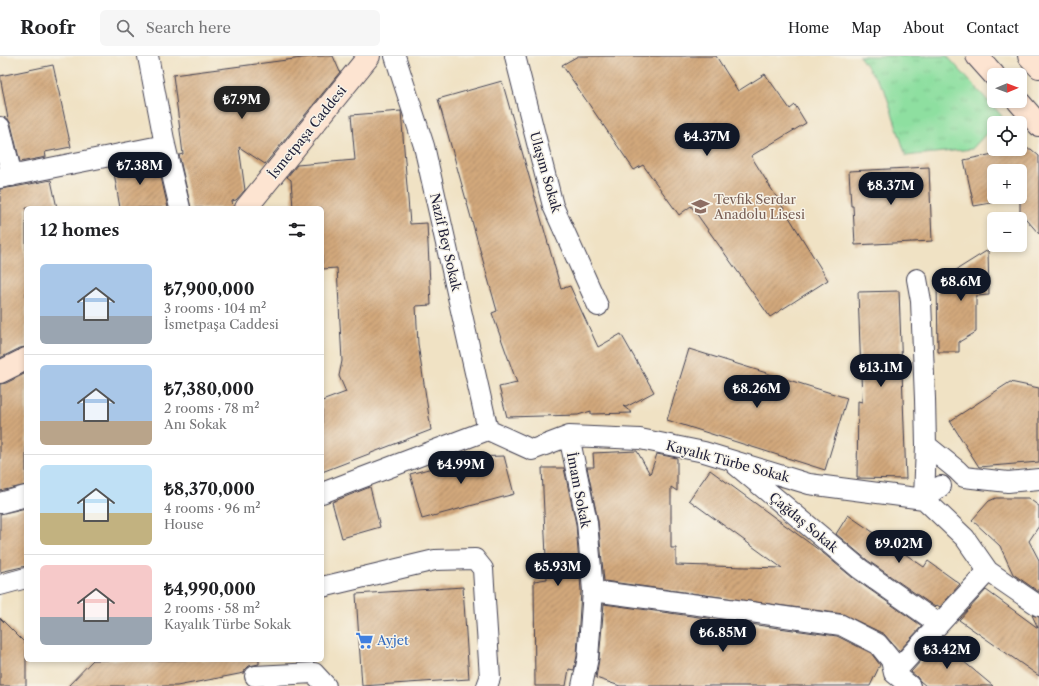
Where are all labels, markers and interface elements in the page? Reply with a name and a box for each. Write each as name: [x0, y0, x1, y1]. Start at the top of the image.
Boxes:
search box: [100, 10, 380, 46]
text: Roofr: [20, 16, 76, 39]
icon: search: [114, 17, 136, 39]
text: Search here: [146, 18, 231, 37]
text: Home: [788, 19, 829, 37]
text: Map: [851, 19, 881, 37]
text: About: [903, 19, 944, 37]
text: Contact: [966, 19, 1019, 37]
north arrow: [987, 68, 1027, 108]
map controls: [987, 68, 1027, 252]
street label: İsmetpaşa Caddesi: [265, 82, 349, 182]
pin: ₺7.9M: [214, 86, 270, 120]
text: ₺7.9M: [223, 91, 261, 107]
button: locate: [987, 116, 1027, 156]
pin: ₺4.37M: [674, 123, 740, 157]
text: ₺4.37M: [684, 128, 730, 144]
street label: Ulaşım Sokak: [527, 130, 565, 215]
pin: ₺7.38M: [107, 152, 173, 186]
text: ₺7.38M: [117, 157, 163, 173]
button: +: [987, 164, 1027, 204]
pin: ₺8.37M: [858, 172, 924, 206]
text: ₺8.37M: [868, 177, 914, 193]
place label: Tevfik Serdar Anadolu Lisesi: [713, 191, 805, 222]
street label: Nazif Bey Sokak: [427, 192, 465, 293]
school or university icon: Tevfik Serdar Anadolu Lisesi: [691, 196, 711, 216]
button: −: [987, 212, 1027, 252]
icon: filters: [286, 219, 308, 241]
text: 12 homes: [40, 220, 119, 240]
pin: ₺8.6M: [933, 268, 989, 302]
text: ₺8.6M: [941, 273, 981, 289]
text: ₺7,900,000: [164, 279, 254, 299]
icon: home: [72, 280, 120, 328]
text: 3 rooms · 104 m²: [164, 300, 266, 316]
text: İsmetpaşa Caddesi: [164, 316, 279, 332]
pin: ₺13.1M: [848, 354, 914, 388]
text: ₺13.1M: [859, 359, 903, 375]
pin: ₺8.26M: [724, 375, 790, 409]
text: ₺7,380,000: [164, 379, 254, 399]
text: ₺8.26M: [733, 380, 781, 396]
icon: home: [72, 381, 120, 429]
text: 2 rooms · 78 m²: [164, 400, 260, 416]
text: Anı Sokak: [164, 416, 227, 432]
street label: Kayalık Türbe Sokak: [665, 437, 792, 485]
pin: ₺4.99M: [428, 451, 494, 485]
street label: İmam Sokak: [564, 451, 594, 530]
text: ₺4.99M: [437, 456, 485, 472]
text: ₺8,370,000: [164, 479, 255, 499]
icon: home: [72, 481, 120, 529]
street label: Çağdaş Sokak: [766, 489, 842, 556]
text: 4 rooms · 96 m²: [164, 500, 261, 516]
text: House: [164, 516, 204, 532]
pin: ₺9.02M: [866, 530, 932, 564]
text: ₺9.02M: [875, 535, 923, 551]
pin: ₺5.93M: [525, 553, 591, 587]
text: ₺5.93M: [535, 558, 581, 574]
text: ₺4,990,000: [164, 579, 256, 599]
icon: home: [72, 581, 120, 629]
text: 2 rooms · 58 m²: [164, 600, 260, 616]
text: Kayalık Türbe Sokak: [164, 616, 291, 632]
pin: ₺6.85M: [690, 619, 756, 653]
text: ₺6.85M: [699, 624, 747, 640]
supermarket icon: Ayjet: [354, 630, 374, 650]
place label: Ayjet: [376, 632, 409, 648]
pin: ₺3.42M: [914, 636, 980, 670]
text: ₺3.42M: [923, 641, 971, 657]

